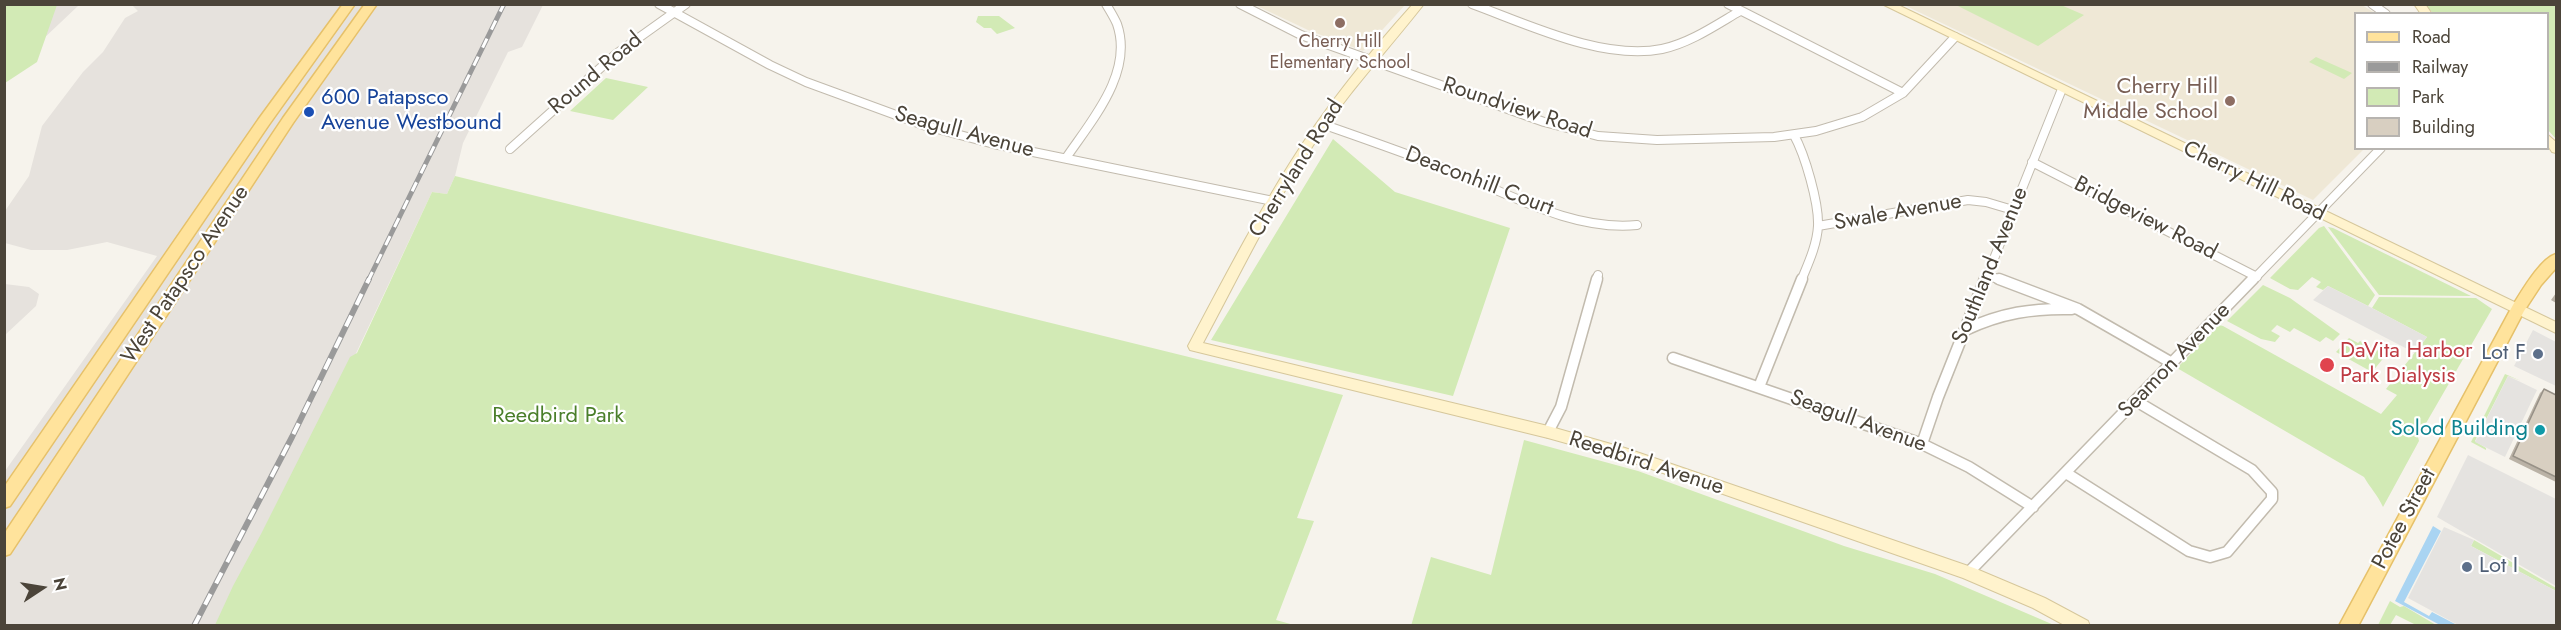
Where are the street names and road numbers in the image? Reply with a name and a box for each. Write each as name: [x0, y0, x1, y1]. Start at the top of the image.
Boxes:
street label: Round Road: [544, 27, 648, 121]
street label: Roundview Road: [1439, 72, 1595, 146]
street label: Cherryland Road: [1244, 95, 1350, 243]
street label: Seagull Avenue: [891, 102, 1037, 164]
street label: Cherry Hill Road: [2178, 136, 2330, 228]
street label: Deaconhill Court: [1401, 142, 1557, 222]
street label: Bridgeview Road: [2069, 172, 2221, 266]
street label: West Patapsco Avenue: [117, 181, 255, 369]
street label: Southland Avenue: [1947, 183, 2035, 349]
street label: Swale Avenue: [1832, 189, 1964, 237]
street label: Seamon Avenue: [2113, 298, 2237, 424]
street label: Seagull Avenue: [1786, 385, 1930, 459]
street label: Reedbird Avenue: [1565, 427, 1727, 501]
street label: Potee Street: [2367, 464, 2443, 574]

